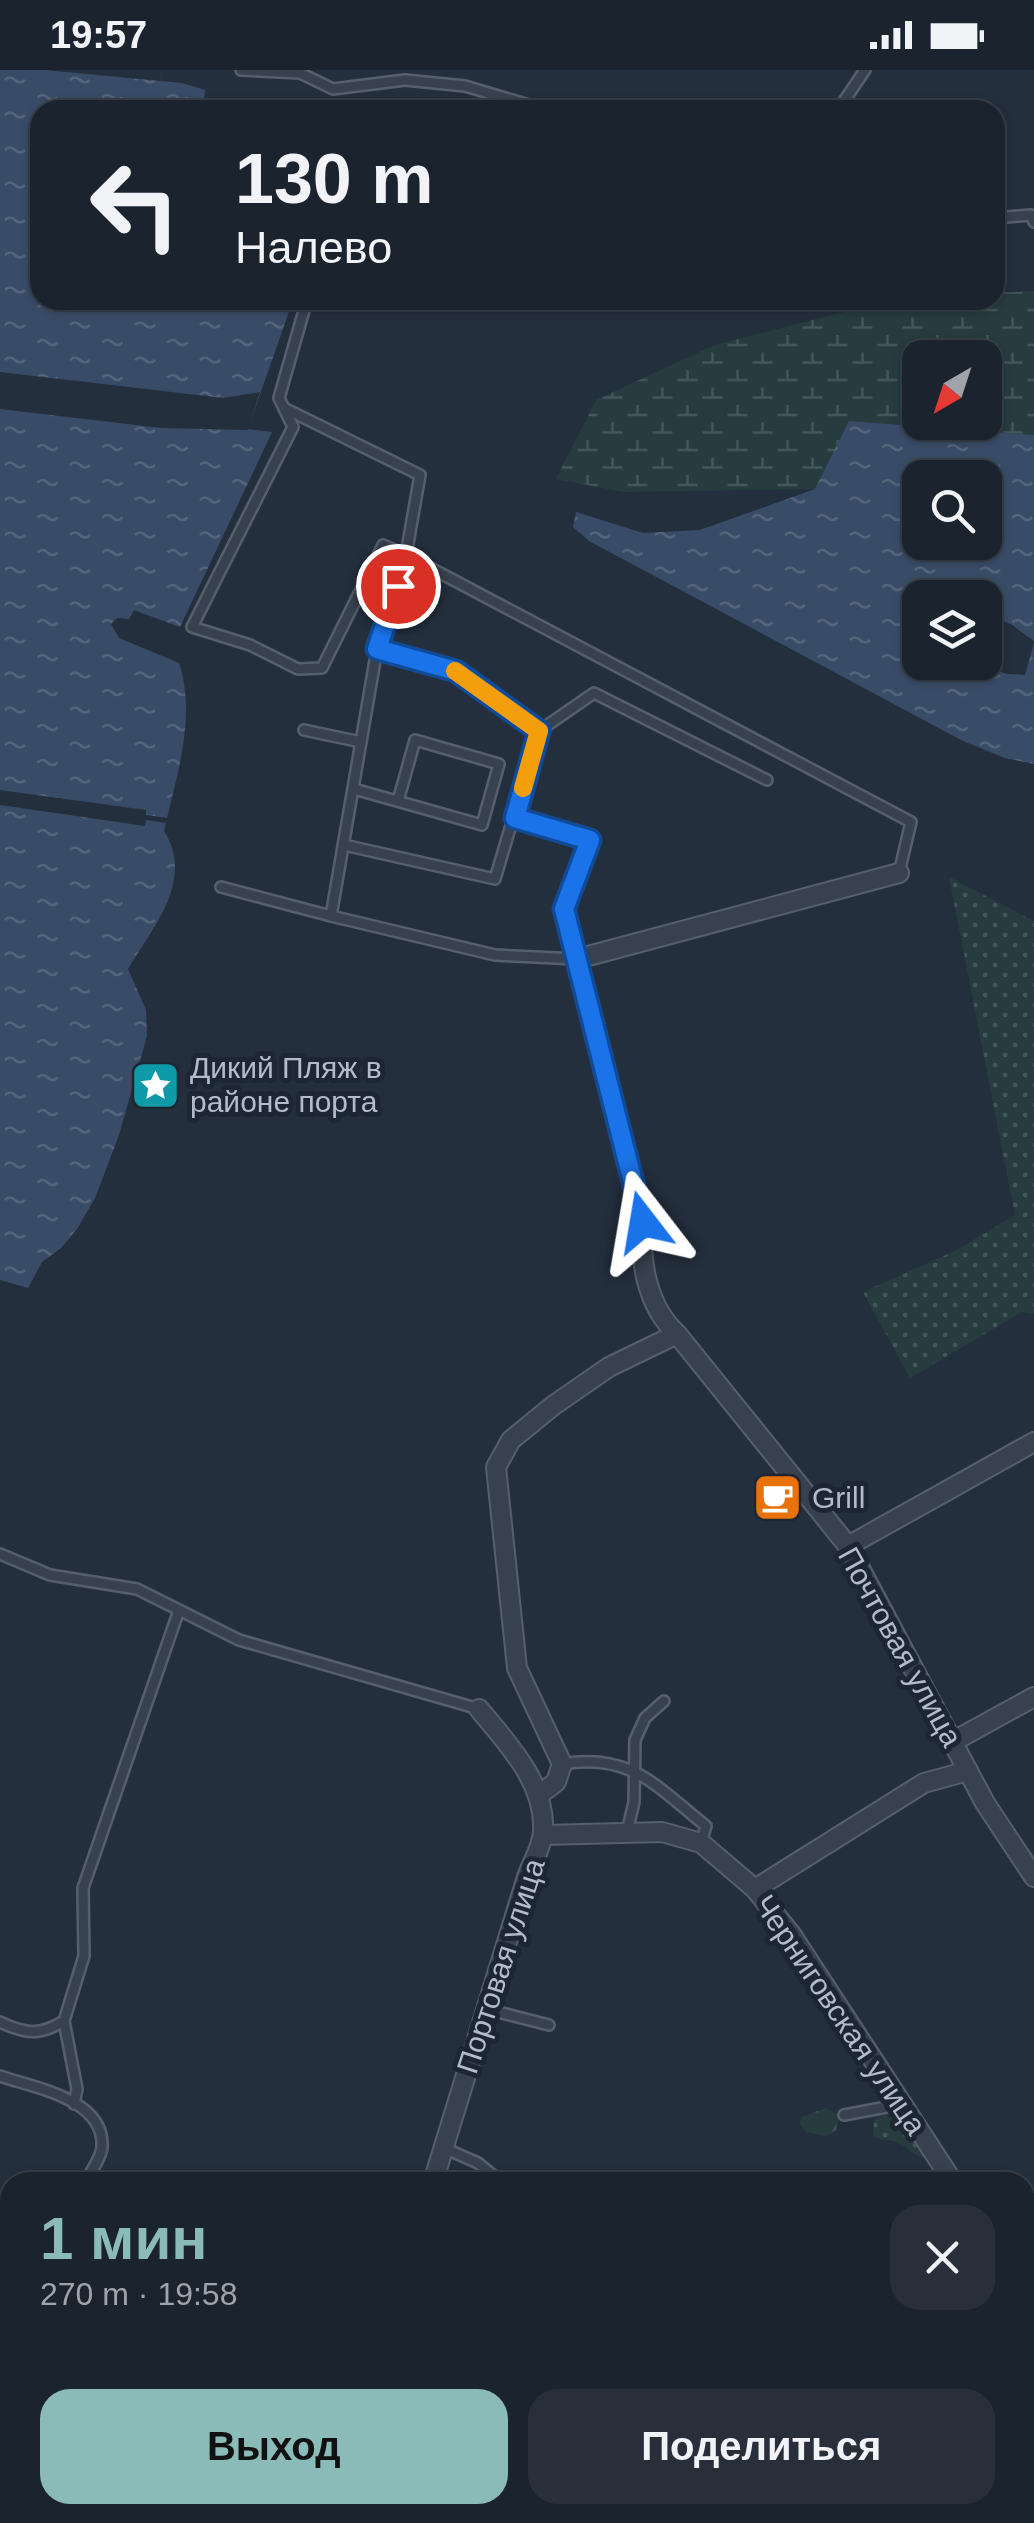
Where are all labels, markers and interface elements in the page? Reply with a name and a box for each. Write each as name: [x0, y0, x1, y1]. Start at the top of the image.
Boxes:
text: 19:57: [50, 14, 147, 56]
icon: left: [70, 140, 200, 270]
text: 130 m: [235, 140, 433, 218]
text: Налево: [235, 222, 392, 273]
north arrow: [902, 340, 1002, 440]
map controls: [902, 340, 1002, 680]
button: search: [902, 460, 1002, 560]
pin: [356, 544, 441, 629]
icon: arrive: [371, 559, 426, 614]
button: layers: [902, 580, 1002, 680]
place label: Дикий Пляж в районе порта: [190, 1051, 382, 1118]
place icon: Дикий Пляж в районе порта: [129, 1059, 181, 1111]
position arrow: [591, 1170, 695, 1274]
cafe icon: Grill: [751, 1472, 803, 1524]
place label: Grill: [812, 1481, 865, 1514]
street label: Почтовая улица: [832, 1541, 969, 1752]
street label: Портовая улица: [450, 1854, 551, 2077]
street label: Черниговская улица: [748, 1889, 933, 2141]
text: 1 мин: [40, 2205, 208, 2272]
button: close: [890, 2205, 995, 2310]
text: 270 m · 19:58: [40, 2276, 237, 2312]
button: Выход: [40, 2389, 508, 2504]
button: Поделиться: [528, 2389, 995, 2504]

